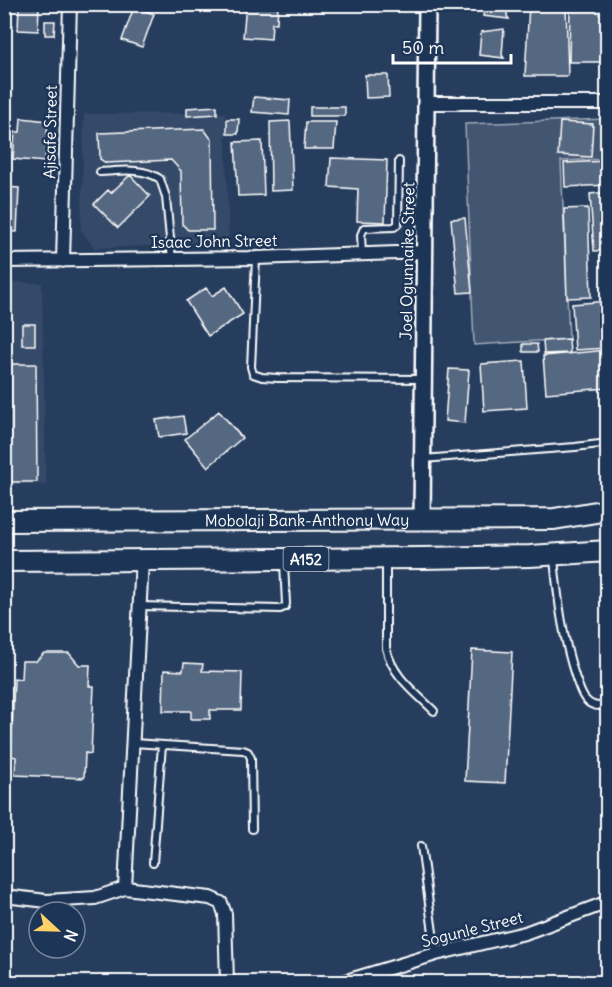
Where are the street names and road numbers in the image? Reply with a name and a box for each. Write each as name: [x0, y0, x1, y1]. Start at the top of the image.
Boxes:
street label: Ajisafe Street: [39, 84, 61, 179]
street label: Joel Ogunnaike Street: [396, 181, 418, 340]
street label: Isaac John Street: [151, 230, 278, 252]
street label: Mobolaji Bank-Anthony Way: [205, 510, 409, 530]
road number: A152: [284, 547, 328, 571]
street label: Sogunle Street: [419, 907, 526, 951]

